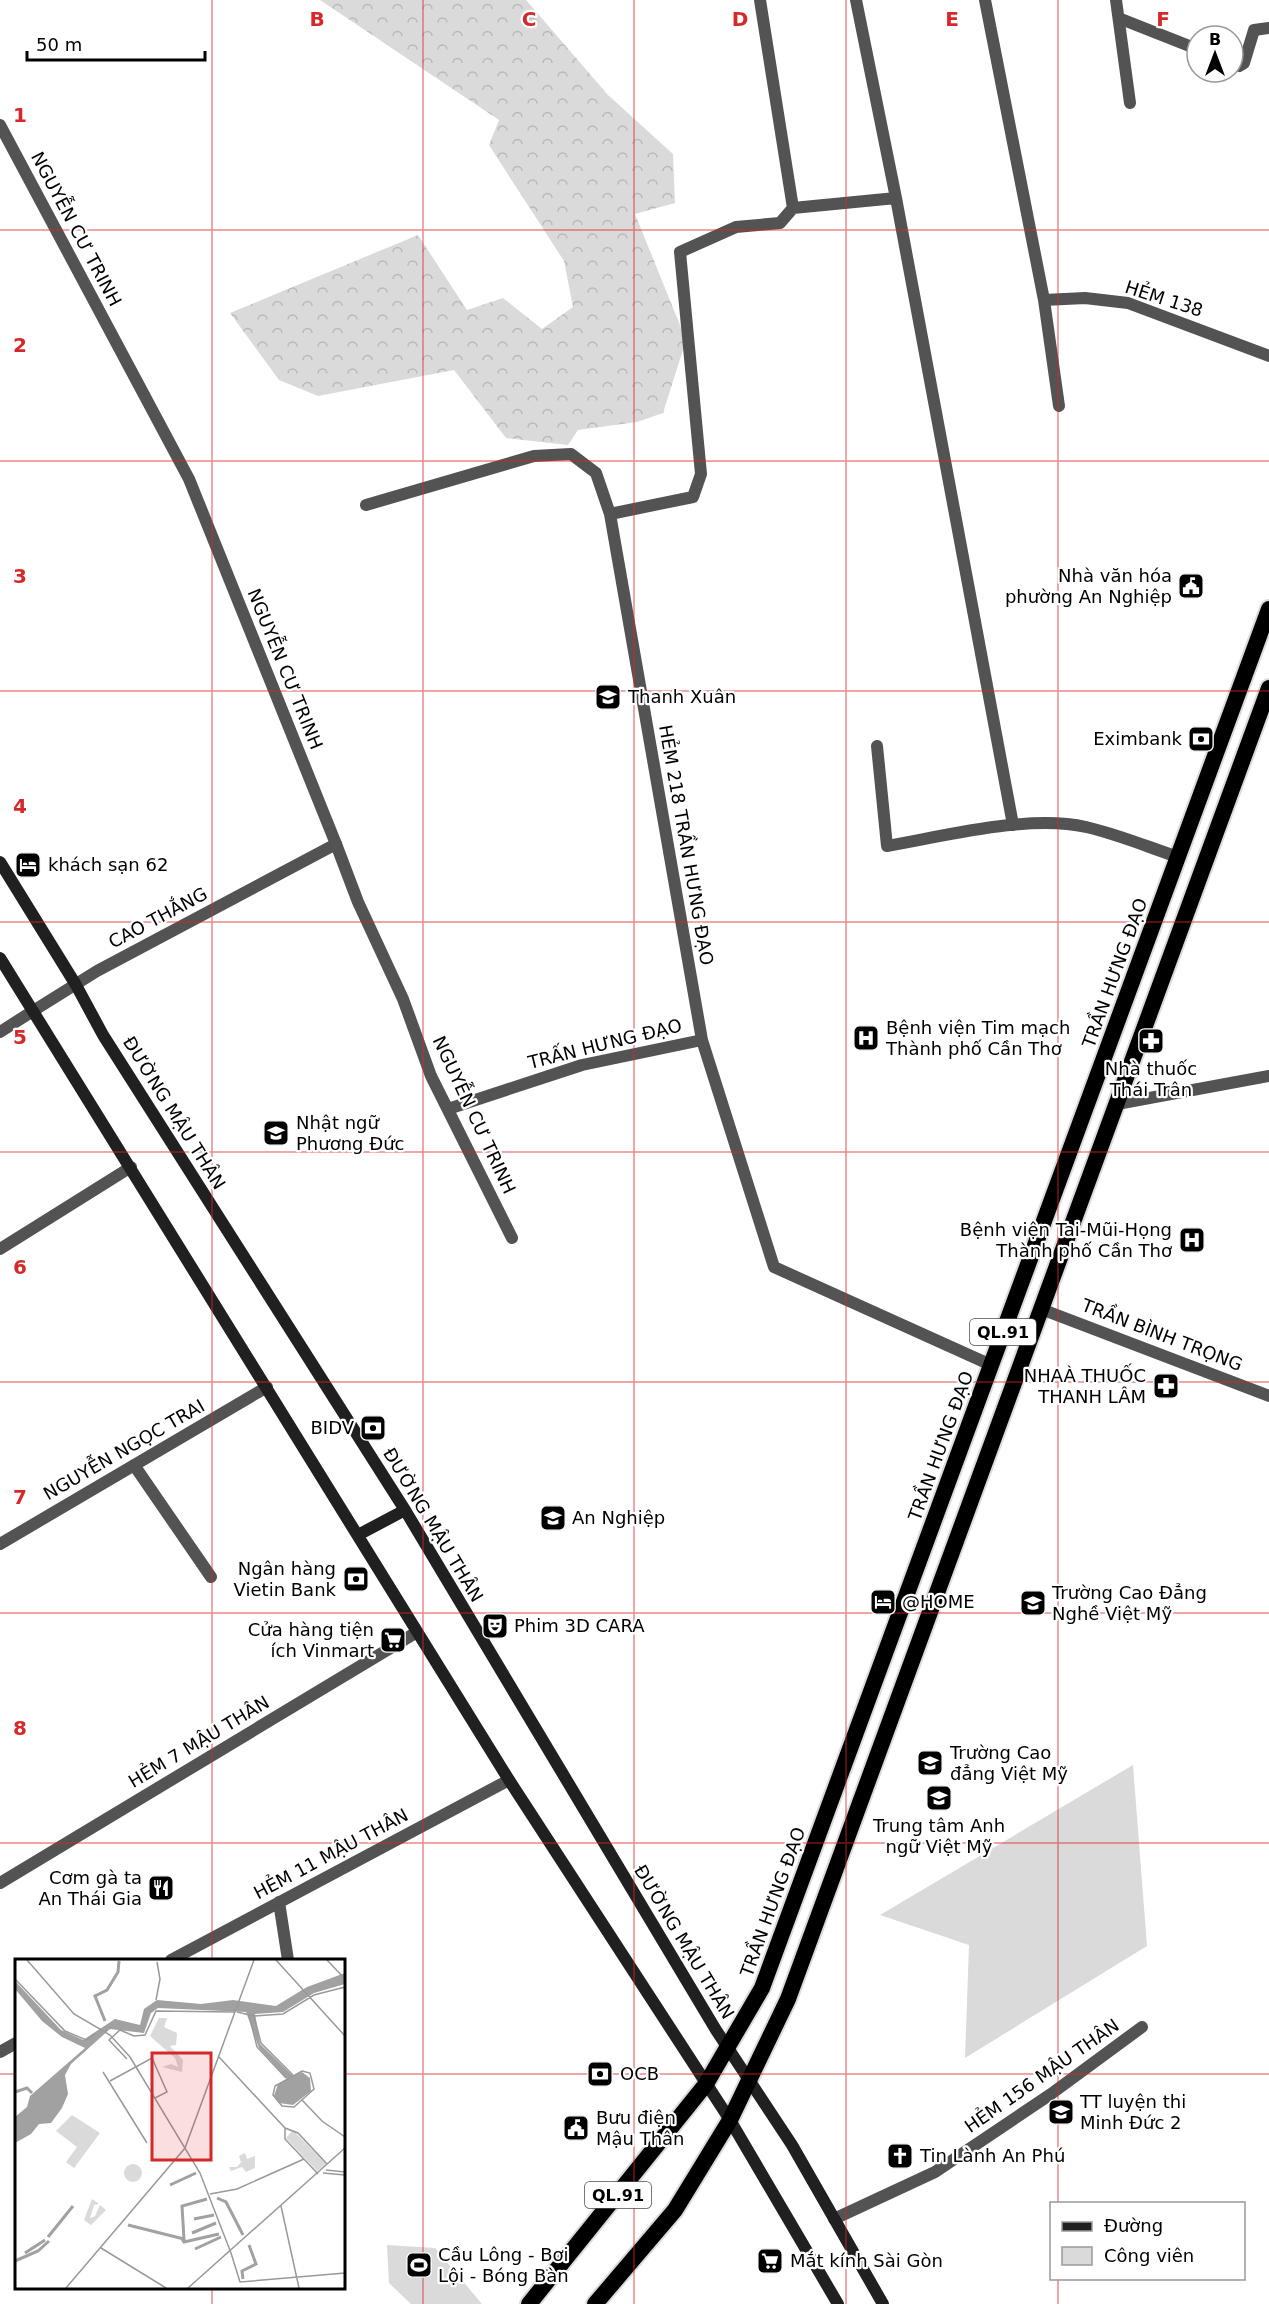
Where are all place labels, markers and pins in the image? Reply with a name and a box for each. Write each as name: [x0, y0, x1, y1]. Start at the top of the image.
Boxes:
place label: Nhà văn hóa phường An Nghiệp: [1005, 565, 1172, 607]
public building icon: Nhà văn hóa phường An Nghiệp: [1176, 571, 1206, 601]
school or university icon: Thanh Xuân: [593, 682, 623, 712]
place label: Thanh Xuân: [627, 686, 736, 707]
bank icon: Eximbank: [1186, 724, 1216, 754]
place label: Eximbank: [1093, 728, 1183, 749]
hotel icon: khách sạn 62: [13, 850, 43, 880]
place label: khách sạn 62: [48, 854, 168, 875]
place label: Bệnh viện Tim mạch Thành phố Cần Thơ: [885, 1017, 1070, 1059]
hospital icon: Bệnh viện Tim mạch Thành phố Cần Thơ: [851, 1023, 881, 1053]
pharmacy icon: Nhà thuốc Thái Trân: [1136, 1026, 1166, 1056]
place label: Nhà thuốc Thái Trân: [1105, 1058, 1197, 1100]
place label: Nhật ngữ Phương Đức: [296, 1112, 405, 1154]
school or university icon: Nhật ngữ Phương Đức: [261, 1118, 291, 1148]
place label: Bệnh viện Tai-Mũi-Họng Thành phố Cần Thơ: [960, 1219, 1172, 1261]
hospital icon: Bệnh viện Tai-Mũi-Họng Thành phố Cần Thơ: [1177, 1225, 1207, 1255]
place label: NHAÀ THUỐC THANH LÂM: [1024, 1363, 1146, 1407]
pharmacy icon: NHAÀ THUỐC THANH LÂM: [1151, 1371, 1181, 1401]
bank icon: BIDV: [358, 1413, 388, 1443]
place label: BIDV: [310, 1417, 355, 1438]
school or university icon: An Nghiệp: [538, 1503, 568, 1533]
place label: An Nghiệp: [572, 1507, 665, 1528]
place label: Ngân hàng Vietin Bank: [234, 1558, 337, 1600]
bank icon: Ngân hàng Vietin Bank: [341, 1564, 371, 1594]
place label: Trường Cao Đẳng Nghề Việt Mỹ: [1051, 1582, 1207, 1624]
hotel icon: @HOME: [868, 1587, 898, 1617]
school or university icon: Trường Cao Đẳng Nghề Việt Mỹ: [1018, 1588, 1048, 1618]
place label: @HOME: [902, 1591, 975, 1612]
theatre icon: Phim 3D CARA: [480, 1611, 510, 1641]
place label: Phim 3D CARA: [514, 1615, 645, 1636]
place label: Cửa hàng tiện ích Vinmart: [248, 1619, 374, 1661]
supermarket icon: Cửa hàng tiện ích Vinmart: [378, 1625, 408, 1655]
place label: Trường Cao đẳng Việt Mỹ: [949, 1742, 1068, 1784]
school or university icon: Trường Cao đẳng Việt Mỹ: [915, 1748, 945, 1778]
school or university icon: Trung tâm Anh ngữ Việt Mỹ: [924, 1783, 954, 1813]
place label: Trung tâm Anh ngữ Việt Mỹ: [872, 1815, 1005, 1857]
place label: Cơm gà ta An Thái Gia: [38, 1867, 142, 1909]
restaurant icon: Cơm gà ta An Thái Gia: [146, 1873, 176, 1903]
bank icon: OCB: [585, 2059, 615, 2089]
place label: OCB: [620, 2063, 659, 2084]
place label: TT luyện thi Minh Đức 2: [1079, 2091, 1186, 2133]
school or university icon: TT luyện thi Minh Đức 2: [1046, 2097, 1076, 2127]
place label: Bưu điện Mậu Thân: [596, 2107, 685, 2149]
public building icon: Bưu điện Mậu Thân: [561, 2113, 591, 2143]
church icon: Tin Lành An Phú: [885, 2141, 915, 2171]
place label: Tin Lành An Phú: [919, 2145, 1065, 2166]
place label: Cầu Lông - Bơi Lội - Bóng Bàn: [438, 2244, 569, 2286]
supermarket icon: Mắt kính Sài Gòn: [755, 2246, 785, 2276]
sports icon: Cầu Lông - Bơi Lội - Bóng Bàn: [404, 2250, 434, 2280]
place label: Mắt kính Sài Gòn: [790, 2250, 943, 2271]

